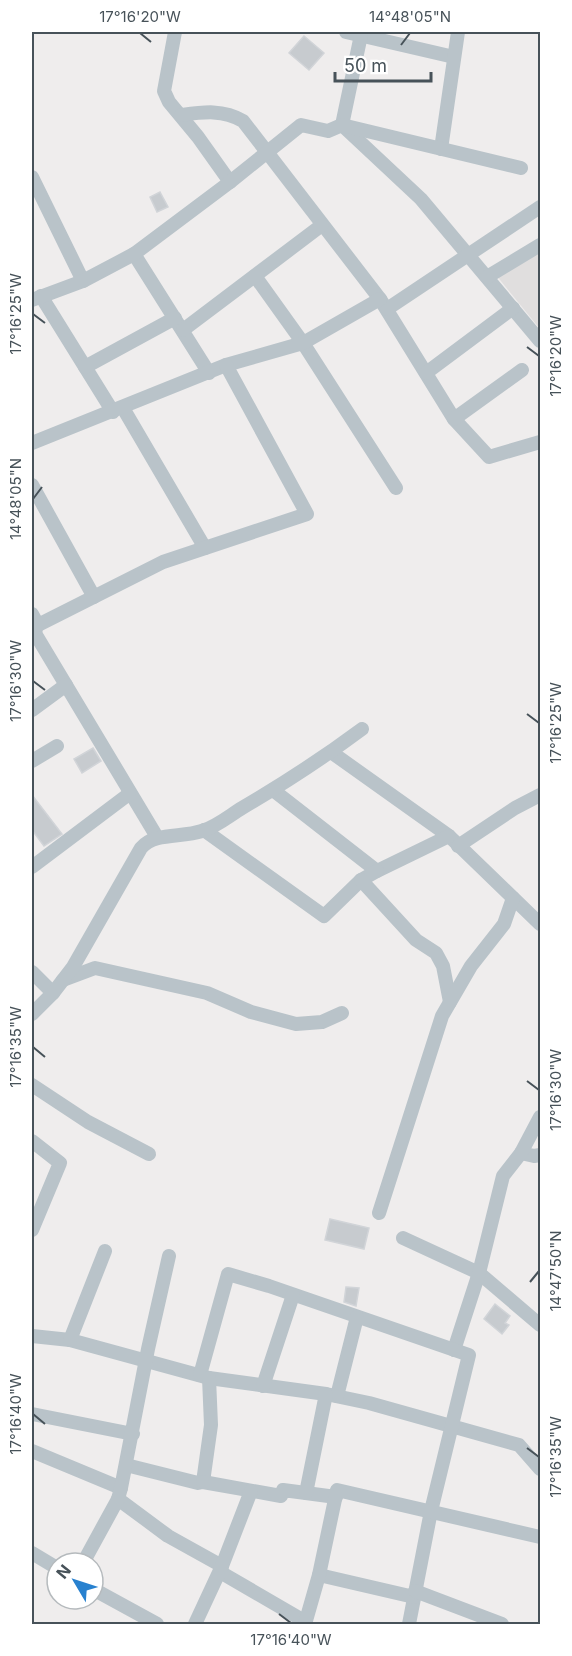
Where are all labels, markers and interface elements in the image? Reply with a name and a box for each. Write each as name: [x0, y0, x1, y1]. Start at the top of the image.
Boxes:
text: 17°16'20"W: [99, 7, 181, 26]
text: 14°48'05"N: [369, 7, 451, 26]
scale bar: [335, 45, 431, 83]
text: 50 m: [344, 55, 387, 76]
text: 17°16'25"W: [6, 273, 25, 355]
text: 17°16'20"W: [546, 315, 565, 397]
text: 14°48'05"N: [6, 458, 25, 540]
text: 17°16'30"W: [6, 640, 25, 722]
text: 17°16'25"W: [546, 682, 565, 764]
text: 17°16'35"W: [6, 1006, 25, 1088]
text: 17°16'30"W: [546, 1049, 565, 1131]
text: 14°47'50"N: [546, 1230, 565, 1312]
text: 17°16'40"W: [6, 1373, 25, 1455]
text: 17°16'35"W: [546, 1416, 565, 1498]
north arrow: [45, 1551, 105, 1611]
text: N: [52, 1561, 75, 1583]
text: 17°16'40"W: [250, 1630, 332, 1649]

